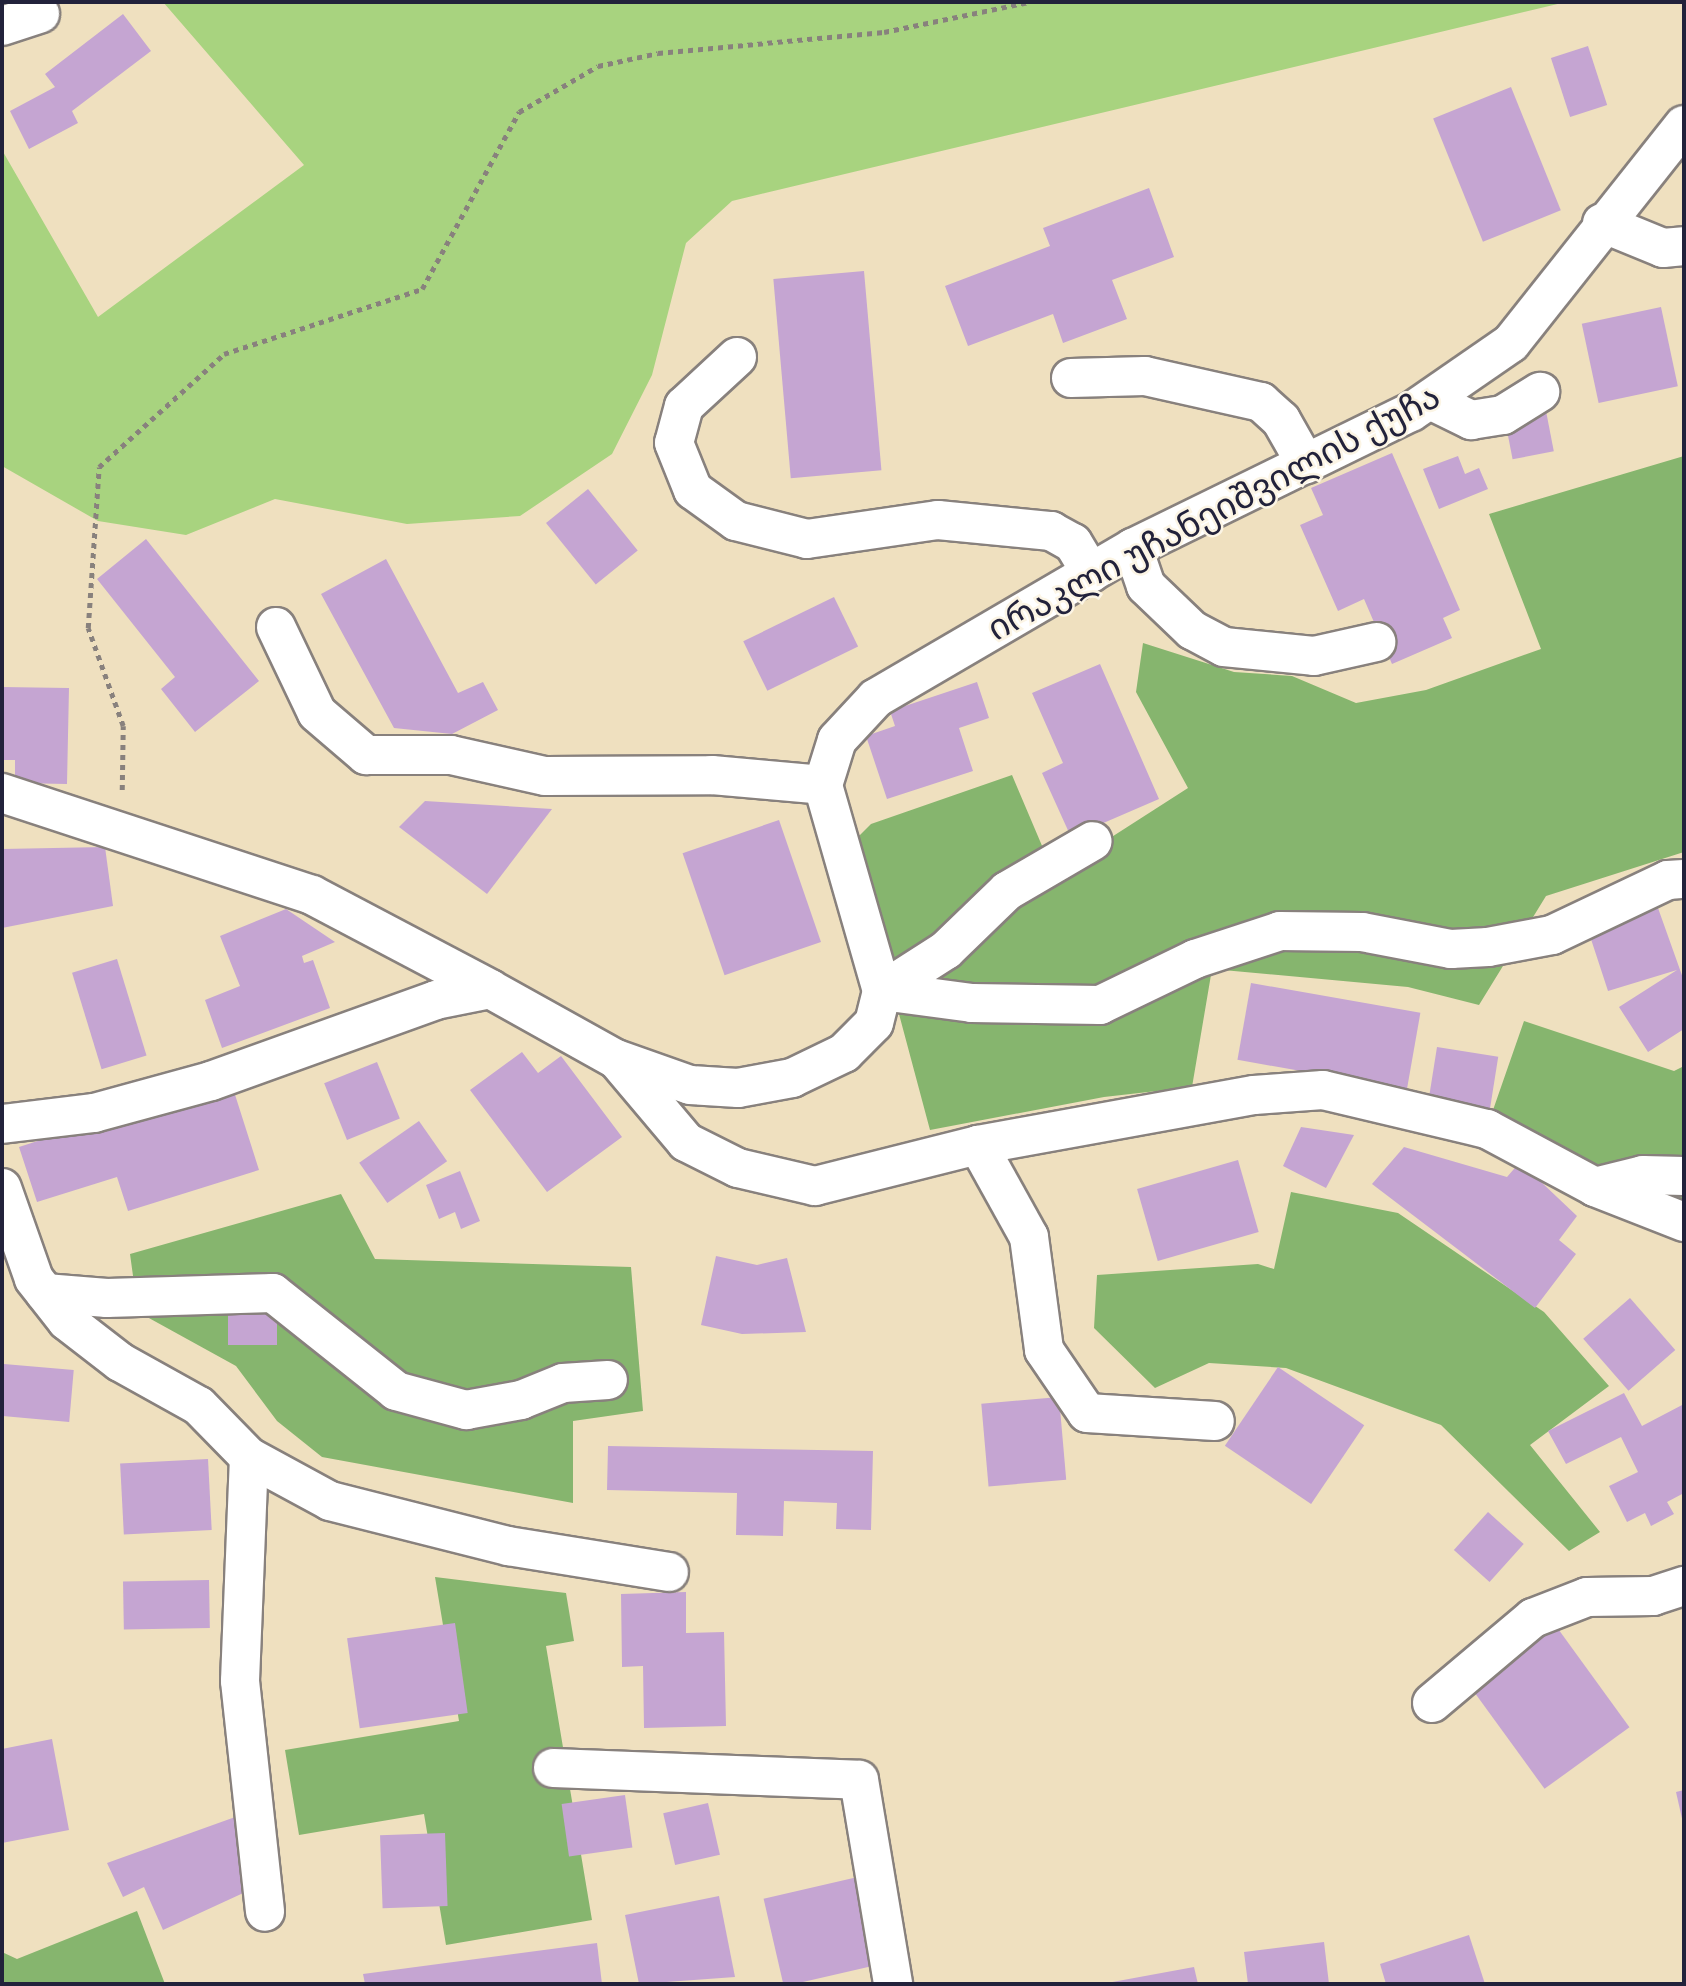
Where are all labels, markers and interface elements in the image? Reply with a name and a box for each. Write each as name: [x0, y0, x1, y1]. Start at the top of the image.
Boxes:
street label: ირაკლი უჩანეიშვილის ქუჩა: [980, 376, 1448, 650]

